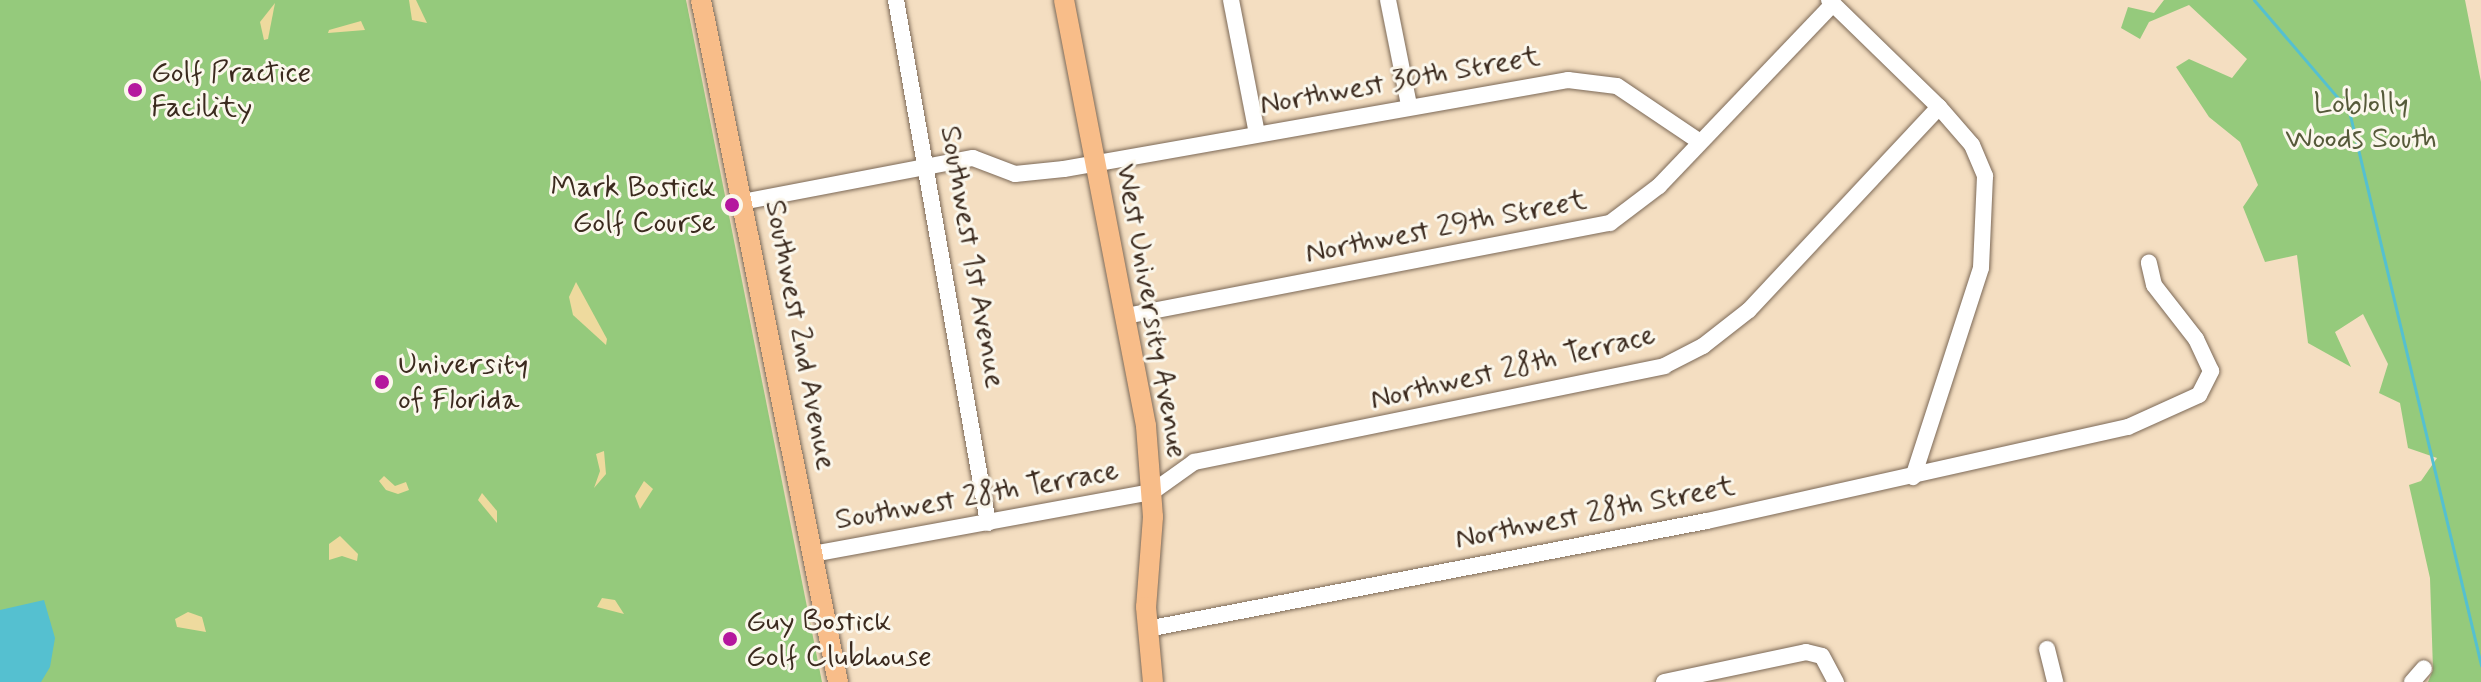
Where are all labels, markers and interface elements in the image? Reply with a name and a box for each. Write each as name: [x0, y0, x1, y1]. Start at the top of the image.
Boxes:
street label: Northwest 30th Street: [1257, 39, 1543, 123]
place label: Golf Practice Facility: [151, 55, 311, 126]
marker: Golf Practice Facility: [126, 81, 144, 99]
park label: Loblolly Woods South: [2285, 86, 2437, 156]
street label: Southwest 1st Avenue: [931, 123, 1013, 391]
street label: West University Avenue: [1107, 159, 1195, 463]
place label: Mark Bostick Golf Course: [550, 170, 716, 240]
street label: Northwest 29th Street: [1302, 182, 1590, 272]
marker: Mark Bostick Golf Course: [723, 196, 741, 214]
street label: Southwest 2nd Avenue: [756, 196, 844, 474]
street label: Northwest 28th Terrace: [1367, 318, 1659, 418]
place label: University of Florida: [398, 347, 528, 418]
marker: University of Florida: [373, 373, 391, 391]
street label: Southwest 28th Terrace: [832, 453, 1122, 539]
street label: Northwest 28th Street: [1452, 468, 1738, 558]
place label: Guy Bostick Golf Clubhouse: [746, 604, 932, 674]
marker: Guy Bostick Golf Clubhouse: [721, 630, 739, 648]

